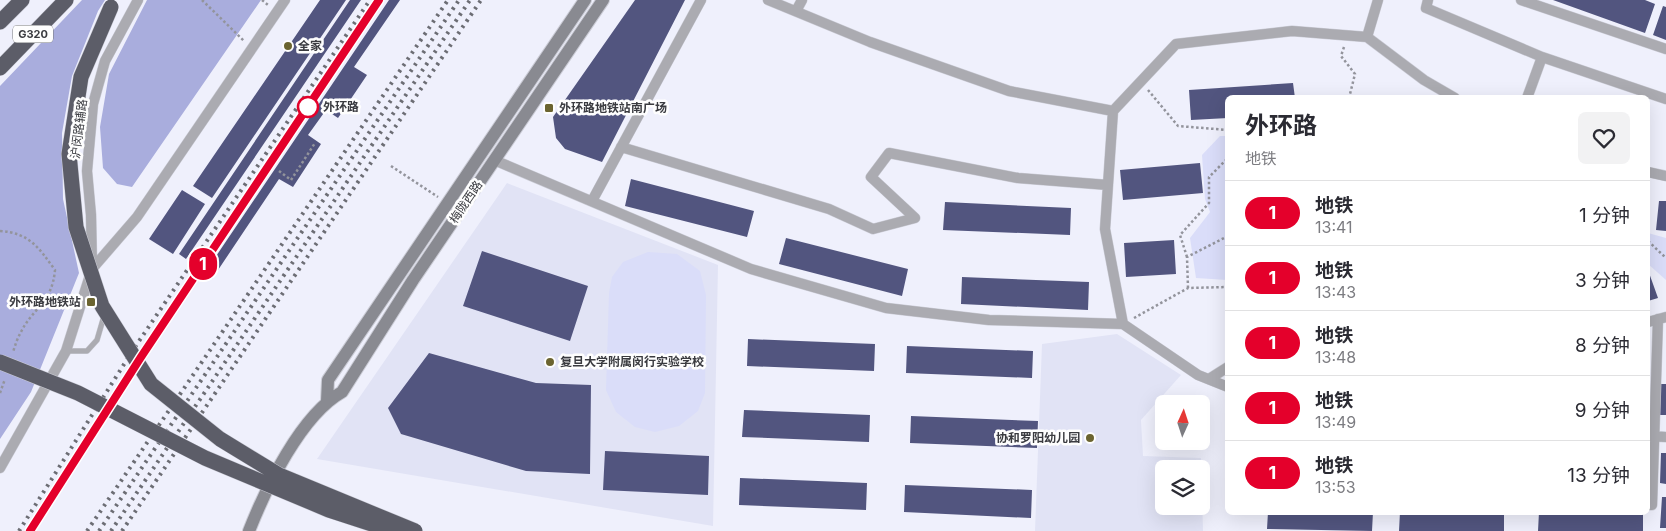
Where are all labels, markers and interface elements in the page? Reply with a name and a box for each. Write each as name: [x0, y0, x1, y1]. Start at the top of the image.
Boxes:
road number: G320: [13, 26, 53, 42]
place label: 全家: [298, 38, 322, 53]
marker: 全家: [282, 40, 294, 52]
marker: 外环路: [297, 96, 319, 118]
street label: 沪闵路辅路: [67, 98, 90, 160]
place label: 外环路: [323, 99, 359, 114]
place label: 外环路地铁站南广场: [559, 100, 667, 115]
marker: 外环路地铁站南广场: [543, 102, 555, 114]
text: 外环路: [1245, 111, 1317, 140]
button: heart: [1578, 112, 1630, 164]
text: 地铁: [1245, 148, 1277, 168]
street label: 梅陇西路: [446, 178, 485, 226]
text: 地铁: [1315, 194, 1353, 217]
text: 1: [1269, 202, 1276, 223]
text: 1 分钟: [1579, 204, 1630, 227]
text: 13:41: [1315, 217, 1353, 237]
line badge: 1: [187, 248, 219, 280]
text: 1: [199, 253, 207, 274]
text: 地铁: [1315, 259, 1353, 282]
text: 1: [1269, 267, 1276, 288]
text: 3 分钟: [1575, 269, 1630, 292]
text: 13:43: [1315, 282, 1356, 302]
place label: 外环路地铁站: [9, 294, 81, 309]
marker: 外环路地铁站: [85, 296, 97, 308]
text: 地铁: [1315, 324, 1353, 347]
text: 1: [1269, 332, 1276, 353]
text: 8 分钟: [1575, 334, 1630, 357]
text: 13:48: [1315, 347, 1356, 367]
place label: 复旦大学附属闵行实验学校: [560, 354, 704, 369]
marker: 复旦大学附属闵行实验学校: [544, 356, 556, 368]
text: 地铁: [1315, 389, 1353, 412]
north arrow: [1155, 395, 1210, 450]
map controls: [1155, 395, 1210, 515]
text: 1: [1269, 397, 1276, 418]
text: 9 分钟: [1575, 399, 1630, 422]
text: 13:49: [1315, 412, 1356, 432]
place label: 协和罗阳幼儿园: [996, 430, 1080, 445]
marker: 协和罗阳幼儿园: [1084, 432, 1096, 444]
text: 地铁: [1315, 454, 1353, 477]
button: layers: [1155, 460, 1210, 515]
text: 1: [1269, 462, 1276, 483]
text: 13 分钟: [1567, 464, 1630, 487]
text: 13:53: [1315, 477, 1356, 497]

